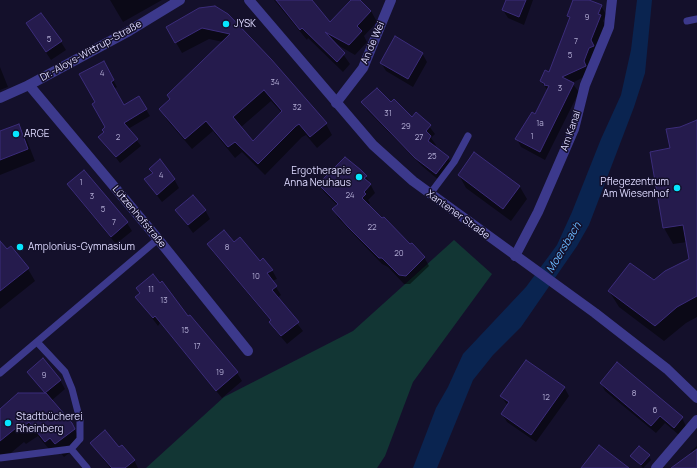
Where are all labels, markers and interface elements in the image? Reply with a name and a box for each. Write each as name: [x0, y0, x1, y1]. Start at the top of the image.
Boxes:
house number: 9: [585, 13, 589, 23]
street label: Dr.-Aloys-Wittrup-Straße: [38, 18, 144, 84]
place label: JYSK: [234, 18, 256, 30]
marker: JYSK: [221, 19, 231, 29]
street label: An de Wei: [359, 20, 387, 66]
house number: 5: [47, 35, 51, 45]
house number: 7: [574, 37, 578, 47]
house number: 5: [568, 51, 572, 61]
house number: 4: [100, 69, 104, 79]
house number: 34: [270, 78, 280, 88]
house number: 3: [558, 84, 562, 94]
house number: 32: [293, 103, 301, 113]
house number: 31: [384, 109, 392, 119]
street label: Am Kanal: [558, 109, 584, 153]
house number: 1a: [536, 119, 544, 129]
house number: 29: [401, 122, 411, 132]
place label: ARGE: [24, 128, 49, 140]
marker: ARGE: [11, 129, 21, 139]
house number: 1: [530, 132, 534, 142]
house number: 2: [116, 133, 120, 143]
house number: 27: [415, 133, 423, 143]
house number: 25: [427, 152, 437, 162]
place label: Ergotherapie Anna Neuhaus: [284, 165, 351, 188]
house number: 4: [159, 171, 163, 181]
marker: Ergotherapie Anna Neuhaus: [354, 172, 364, 182]
place label: Pflegezentrum Am Wiesenhof: [600, 176, 669, 200]
house number: 1: [79, 178, 83, 188]
marker: Pflegezentrum Am Wiesenhof: [672, 183, 682, 193]
street label: Lützenhofstraße: [110, 184, 168, 250]
street label: Xantener Straße: [424, 188, 492, 242]
house number: 24: [345, 191, 355, 201]
house number: 3: [90, 192, 94, 202]
house number: 5: [101, 205, 105, 215]
house number: 7: [112, 218, 116, 228]
water label: Moersbach: [544, 220, 584, 276]
house number: 22: [367, 223, 377, 233]
place label: Amplonius-Gymnasium: [28, 241, 135, 253]
marker: Amplonius-Gymnasium: [15, 242, 25, 252]
house number: 8: [225, 243, 229, 253]
house number: 20: [394, 249, 404, 259]
house number: 10: [252, 272, 260, 282]
house number: 11: [148, 285, 154, 295]
house number: 13: [160, 296, 168, 306]
house number: 15: [181, 326, 189, 336]
house number: 17: [193, 342, 201, 352]
house number: 19: [216, 368, 224, 378]
house number: 9: [42, 371, 46, 381]
house number: 8: [632, 389, 636, 399]
house number: 12: [542, 393, 550, 403]
house number: 6: [653, 406, 657, 416]
place label: Stadtbücherei Rheinberg: [16, 411, 83, 434]
marker: Stadtbücherei Rheinberg: [3, 418, 13, 428]

